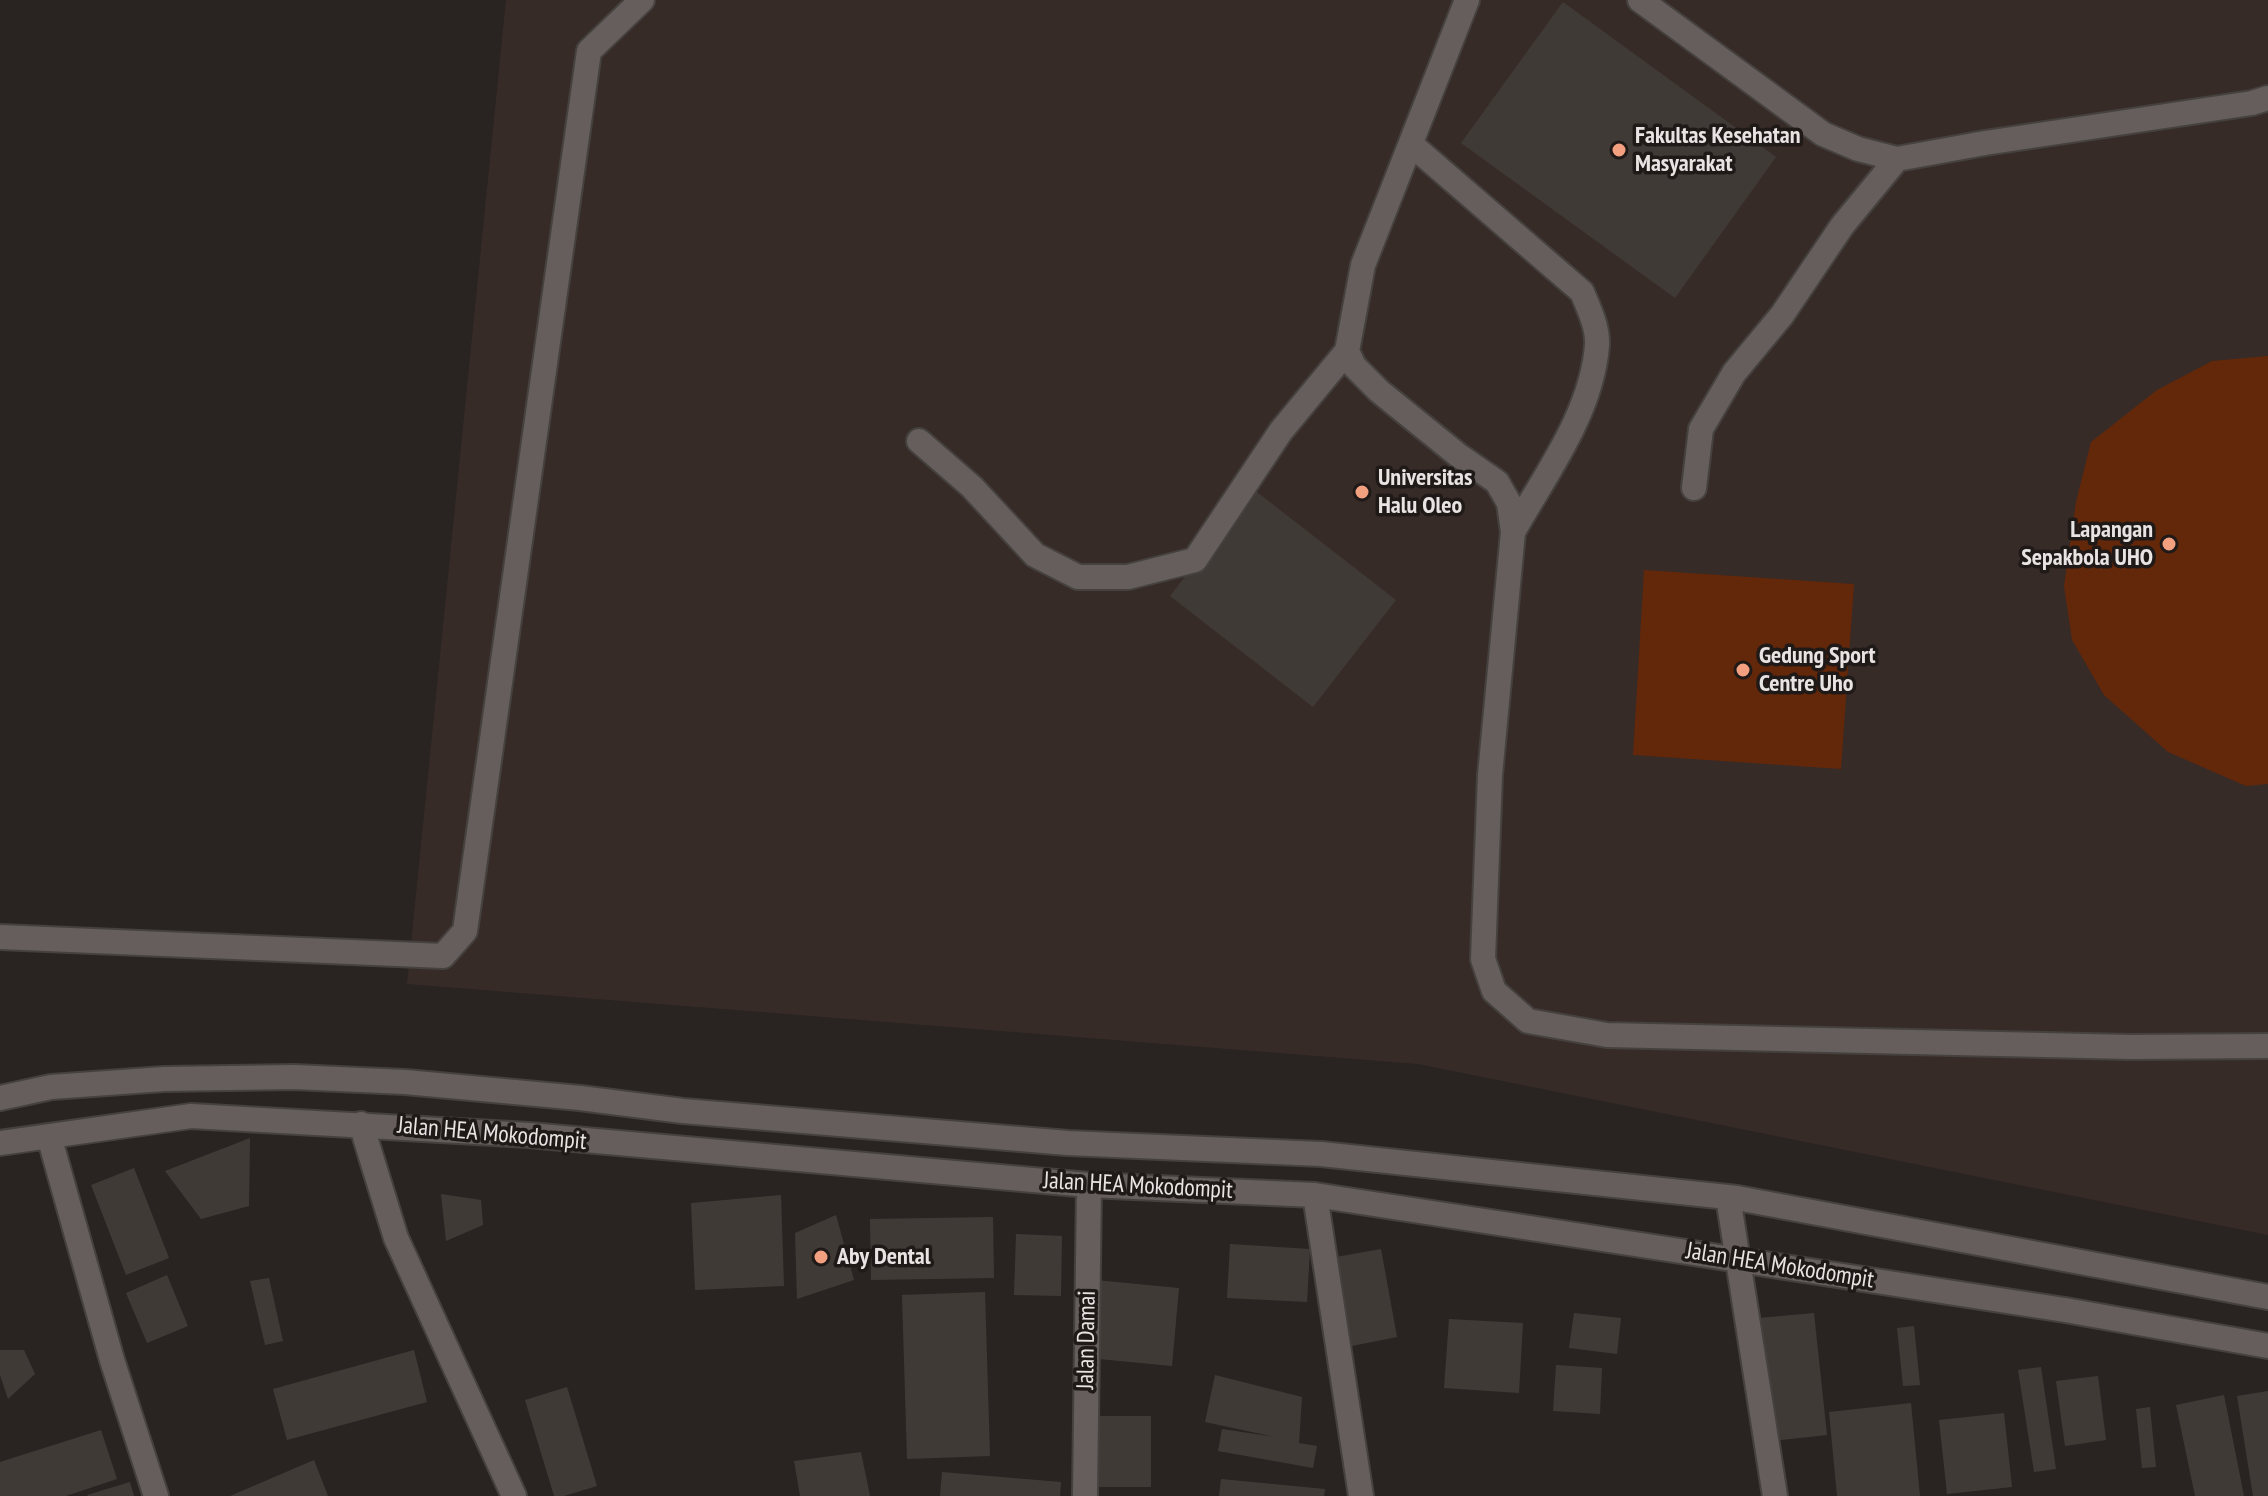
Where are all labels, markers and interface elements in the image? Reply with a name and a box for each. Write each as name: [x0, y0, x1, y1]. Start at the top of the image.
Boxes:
place label: Fakultas Kesehatan Masyarakat: [1635, 122, 1800, 178]
marker: Fakultas Kesehatan Masyarakat: [1610, 141, 1628, 159]
place label: Universitas Halu Oleo: [1378, 464, 1472, 520]
marker: Universitas Halu Oleo: [1353, 483, 1371, 501]
place label: Lapangan Sepakbola UHO: [2021, 516, 2153, 572]
marker: Lapangan Sepakbola UHO: [2160, 535, 2178, 553]
place label: Gedung Sport Centre Uho: [1759, 642, 1876, 698]
marker: Gedung Sport Centre Uho: [1734, 661, 1752, 679]
street label: Jalan HEA Mokodompit: [396, 1111, 588, 1157]
street label: Jalan HEA Mokodompit: [1043, 1167, 1233, 1205]
street label: Jalan HEA Mokodompit: [1684, 1237, 1876, 1295]
place label: Aby Dental: [837, 1243, 931, 1271]
marker: Aby Dental: [812, 1248, 830, 1266]
street label: Jalan Damai: [1072, 1290, 1102, 1390]

